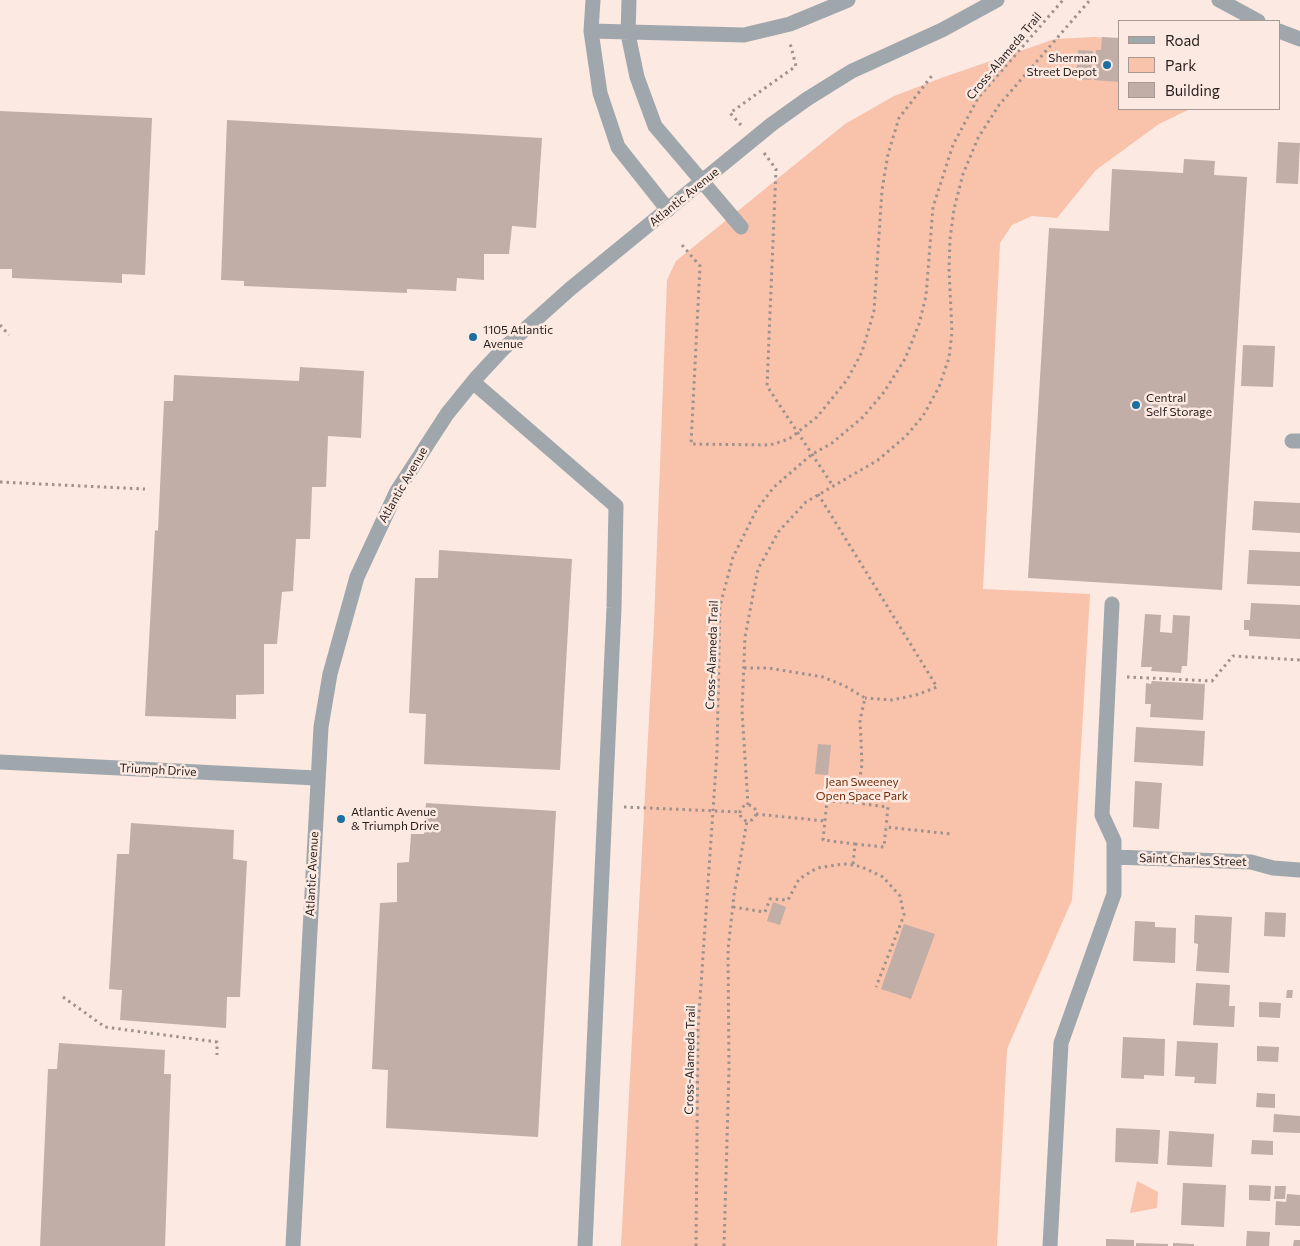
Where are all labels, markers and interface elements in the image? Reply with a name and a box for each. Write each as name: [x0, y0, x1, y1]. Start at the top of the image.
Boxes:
street label: Cross-Alameda Trail: [963, 10, 1045, 102]
legend: [1118, 20, 1280, 110]
text: Road: [1165, 31, 1200, 49]
place label: Sherman Street Depot: [1027, 51, 1097, 79]
text: Park: [1165, 56, 1196, 74]
marker: Sherman Street Depot: [1101, 59, 1113, 71]
text: Building: [1165, 81, 1220, 99]
street label: Atlantic Avenue: [646, 165, 722, 229]
place label: 1105 Atlantic Avenue: [483, 323, 553, 351]
marker: 1105 Atlantic Avenue: [467, 331, 479, 343]
place label: Central Self Storage: [1146, 391, 1212, 419]
marker: Central Self Storage: [1130, 399, 1142, 411]
street label: Atlantic Avenue: [375, 445, 431, 525]
street label: Cross-Alameda Trail: [703, 600, 721, 710]
street label: Triumph Drive: [119, 761, 197, 779]
park label: Jean Sweeney Open Space Park: [816, 775, 908, 803]
place label: Atlantic Avenue & Triumph Drive: [351, 805, 439, 833]
marker: Atlantic Avenue & Triumph Drive: [335, 813, 347, 825]
street label: Atlantic Avenue: [303, 831, 321, 917]
street label: Saint Charles Street: [1139, 851, 1247, 869]
street label: Cross-Alameda Trail: [682, 1005, 698, 1115]

